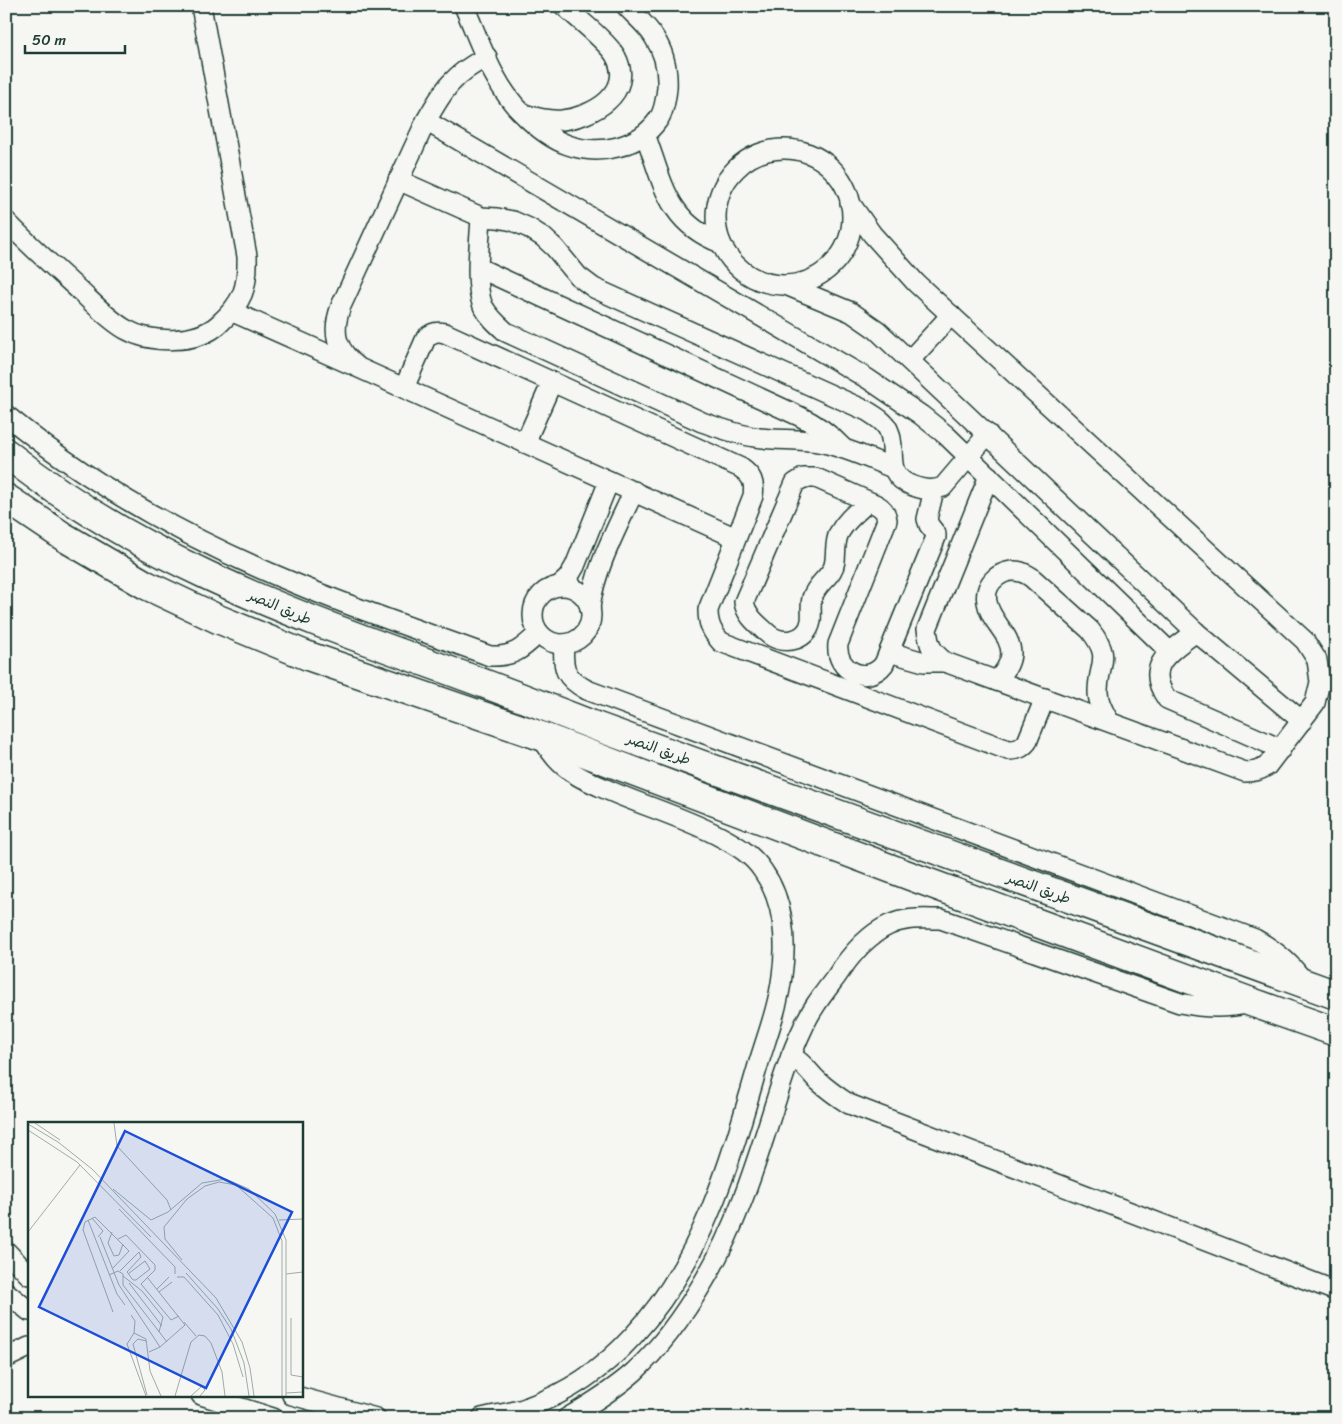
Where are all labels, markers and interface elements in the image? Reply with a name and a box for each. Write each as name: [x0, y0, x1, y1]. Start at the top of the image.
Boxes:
scale bar: [25, 22, 125, 54]
text: 50 m: [32, 27, 67, 53]
street label: طريق النصر: [242, 581, 316, 632]
street label: طريق النصر: [621, 725, 695, 773]
street label: طريق النصر: [1001, 864, 1075, 912]
inset map: [28, 1122, 302, 1396]

